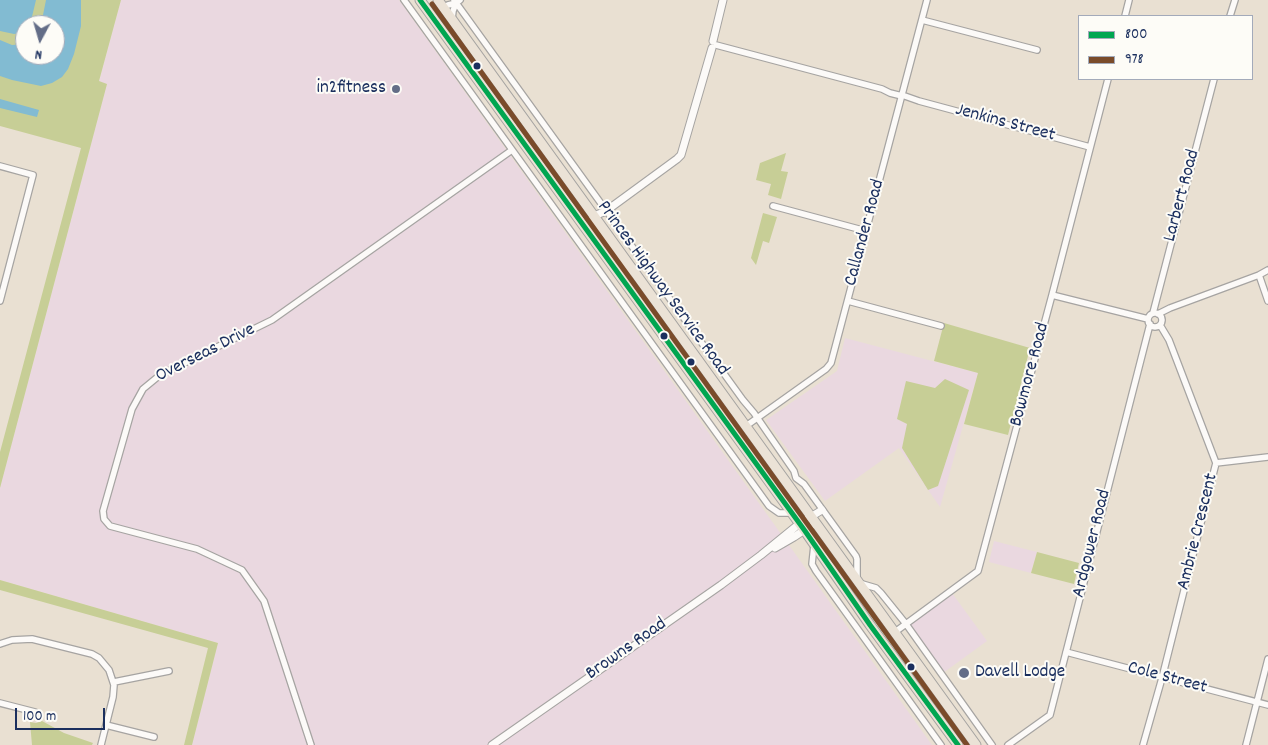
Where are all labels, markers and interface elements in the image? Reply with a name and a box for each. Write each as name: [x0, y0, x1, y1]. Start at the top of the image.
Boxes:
north arrow: [15, 15, 65, 65]
legend: [1078, 15, 1253, 80]
text: 800: [1125, 24, 1147, 46]
text: N: [34, 44, 43, 64]
text: 978: [1125, 49, 1144, 71]
unlabelled marker: [472, 61, 482, 71]
place label: in2fitness: [317, 78, 386, 100]
marker: in2fitness: [390, 83, 402, 95]
street label: Jenkins Street: [952, 100, 1058, 148]
street label: Larbert Road: [1160, 148, 1206, 244]
street label: Callander Road: [841, 177, 891, 289]
street label: Princes Highway Service Road: [591, 197, 733, 381]
street label: Overseas Drive: [153, 319, 259, 389]
street label: Bowmore Road: [1006, 321, 1056, 429]
unlabelled marker: [659, 331, 669, 341]
unlabelled marker: [686, 357, 696, 367]
street label: Ambrie Crescent: [1173, 471, 1225, 593]
street label: Ardgower Road: [1069, 488, 1117, 600]
street label: Browns Road: [582, 614, 672, 686]
street label: Cole Street: [1125, 657, 1209, 701]
unlabelled marker: [906, 662, 916, 672]
place label: Davell Lodge: [975, 662, 1065, 684]
marker: Davell Lodge: [957, 666, 971, 680]
scale bar: [18, 698, 108, 730]
text: 100 m: [23, 706, 56, 728]

